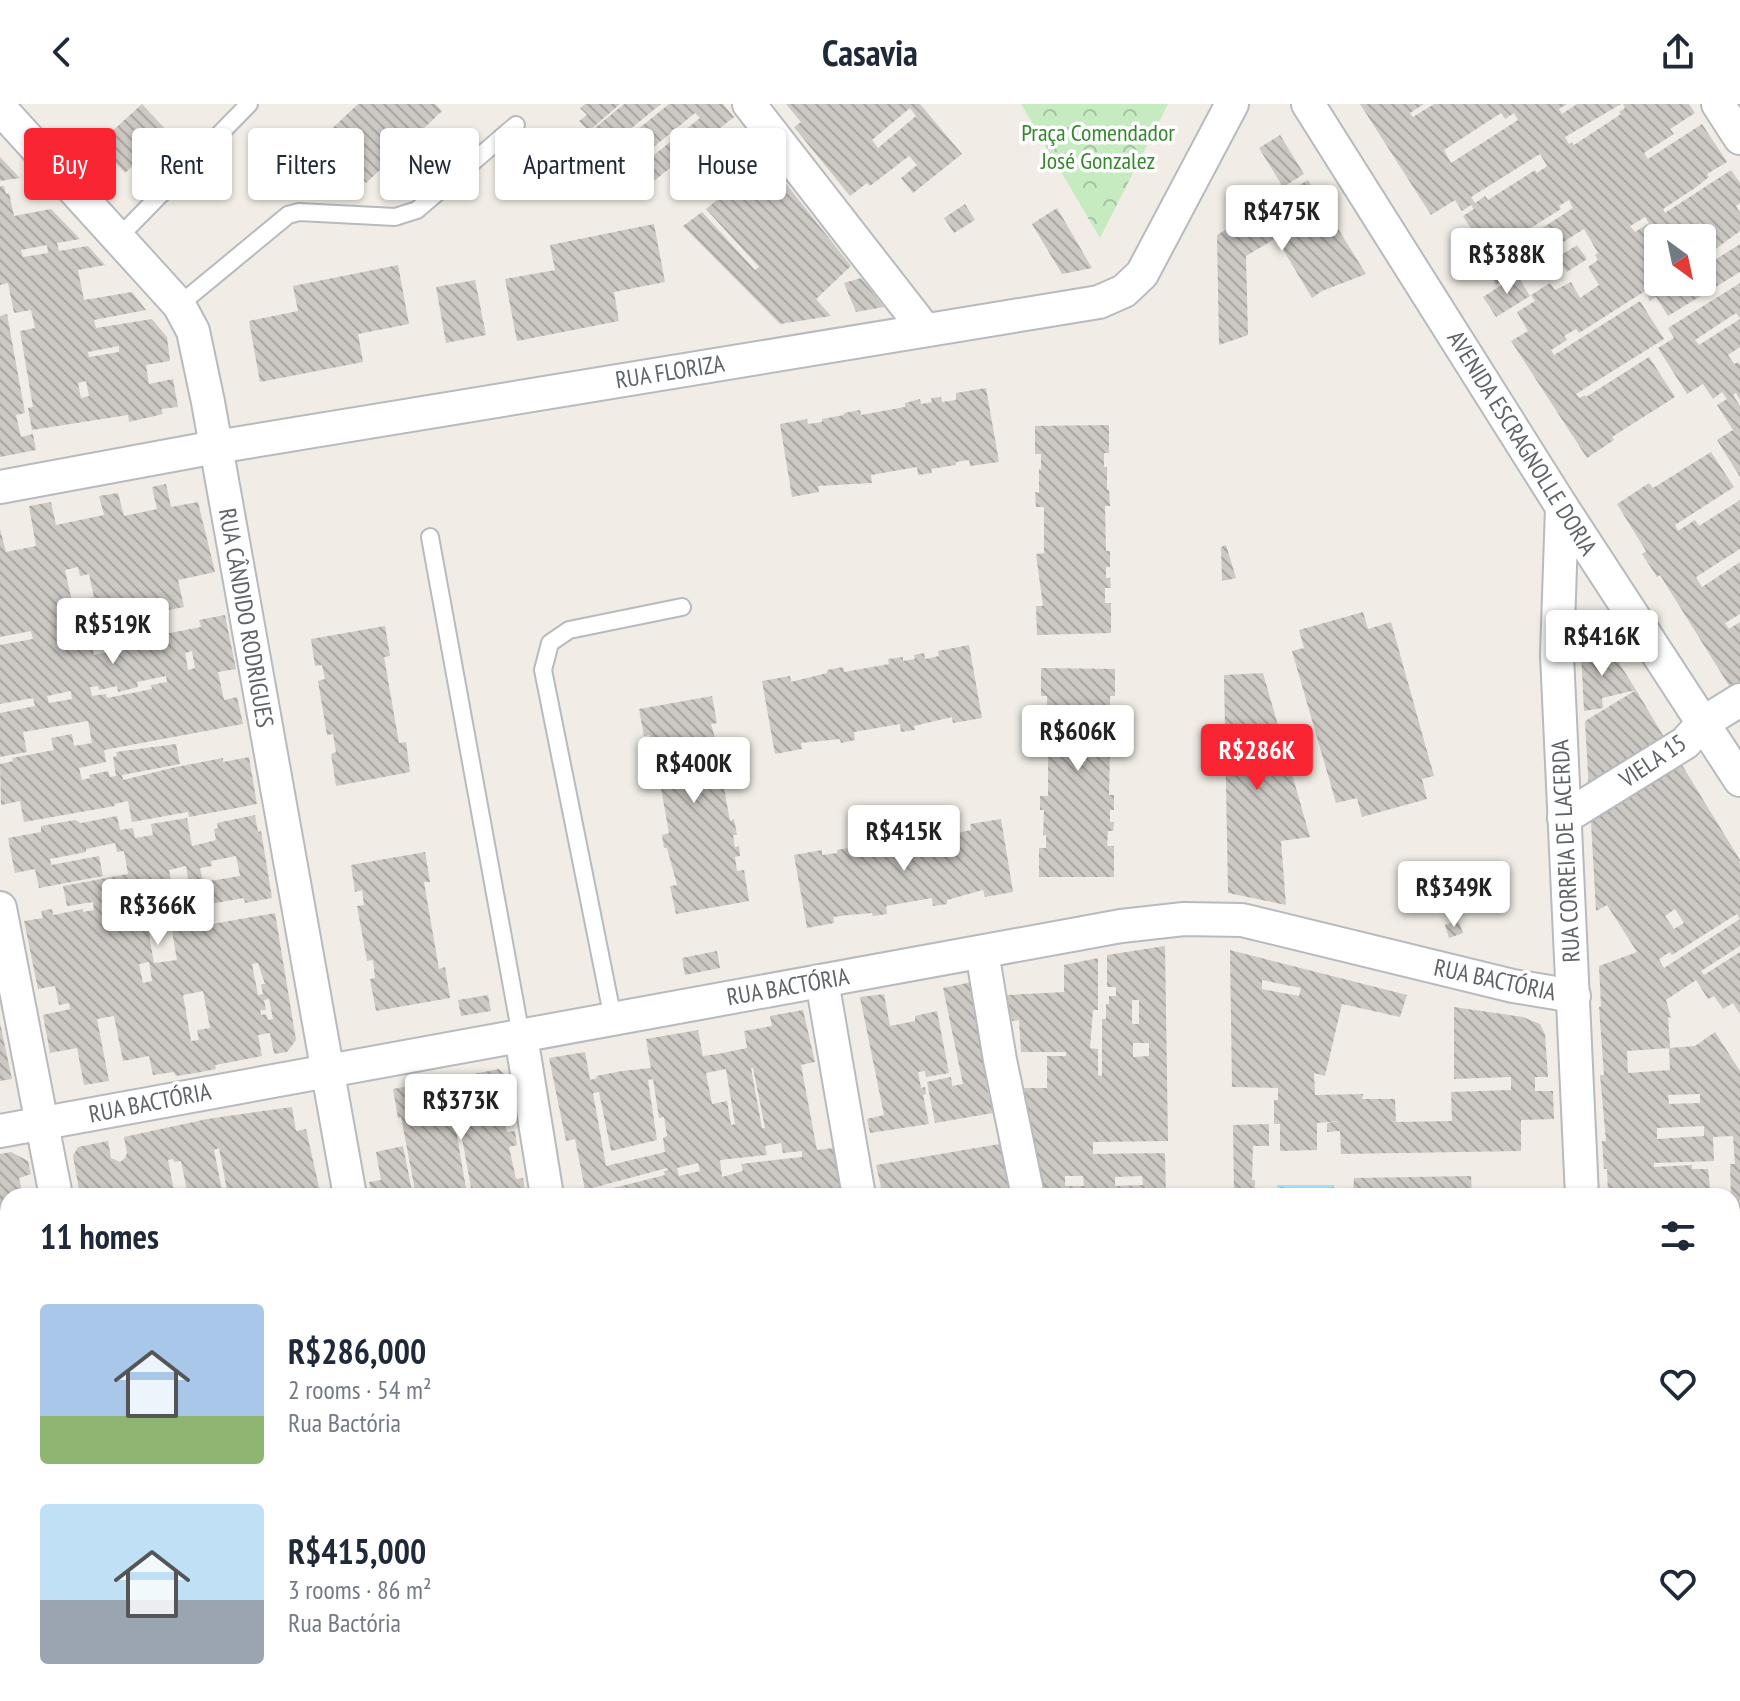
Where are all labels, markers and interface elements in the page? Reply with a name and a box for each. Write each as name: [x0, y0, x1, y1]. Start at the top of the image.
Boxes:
text: Casavia: [822, 29, 918, 76]
icon: back: [40, 30, 84, 74]
icon: share: [1656, 30, 1700, 74]
park label: Praça Comendador José Gonzalez: [1021, 117, 1175, 176]
chip: Buy: [24, 128, 116, 200]
chip: Rent: [132, 128, 232, 200]
chip: Filters: [248, 128, 364, 200]
chip: New: [380, 128, 479, 200]
chip: Apartment: [495, 128, 654, 200]
chip: House: [670, 128, 786, 200]
pin: R$475K: [1217, 185, 1347, 253]
text: R$475K: [1244, 194, 1320, 227]
north arrow: [1644, 224, 1716, 296]
map controls: [1644, 224, 1716, 296]
pin: R$388K: [1442, 228, 1572, 296]
text: R$388K: [1469, 237, 1545, 270]
street label: AVENIDA ESCRAGNOLLE DORIA: [1441, 325, 1605, 561]
street label: RUA FLORIZA: [613, 347, 727, 395]
street label: RUA CÂNDIDO RODRIGUES: [212, 506, 281, 730]
pin: R$519K: [48, 598, 178, 666]
text: R$519K: [75, 607, 151, 640]
pin: R$416K: [1537, 610, 1667, 678]
text: R$416K: [1564, 619, 1640, 652]
pin: R$606K: [1013, 705, 1143, 773]
text: R$606K: [1040, 714, 1116, 747]
pin: R$286K: [1192, 724, 1322, 792]
street label: VIELA 15: [1612, 727, 1692, 795]
text: R$286K: [1219, 733, 1295, 766]
pin: R$400K: [629, 737, 759, 805]
street label: RUA CORREIA DE LACERDA: [1544, 738, 1587, 963]
text: R$400K: [656, 746, 732, 779]
pin: R$415K: [839, 805, 969, 873]
text: R$415K: [866, 814, 942, 847]
pin: R$349K: [1389, 861, 1519, 929]
text: R$349K: [1416, 870, 1492, 903]
pin: R$366K: [93, 879, 223, 947]
text: R$366K: [120, 888, 196, 921]
street label: RUA BACTÓRIA: [1431, 951, 1559, 1008]
street label: RUA BACTÓRIA: [724, 960, 852, 1013]
pin: R$373K: [396, 1074, 526, 1142]
street label: RUA BACTÓRIA: [86, 1075, 214, 1130]
text: R$373K: [423, 1083, 499, 1116]
text: 11 homes: [40, 1214, 159, 1258]
icon: filters: [1656, 1214, 1700, 1258]
text: R$286,000: [288, 1329, 426, 1373]
icon: home: [104, 1336, 200, 1432]
icon: heart: [1656, 1362, 1700, 1406]
text: 2 rooms · 54 m²: [288, 1373, 432, 1406]
text: Rua Bactória: [288, 1406, 401, 1439]
text: R$415,000: [288, 1529, 426, 1573]
icon: home: [104, 1536, 200, 1632]
icon: heart: [1656, 1562, 1700, 1606]
text: 3 rooms · 86 m²: [288, 1573, 432, 1606]
text: Rua Bactória: [288, 1606, 401, 1639]

